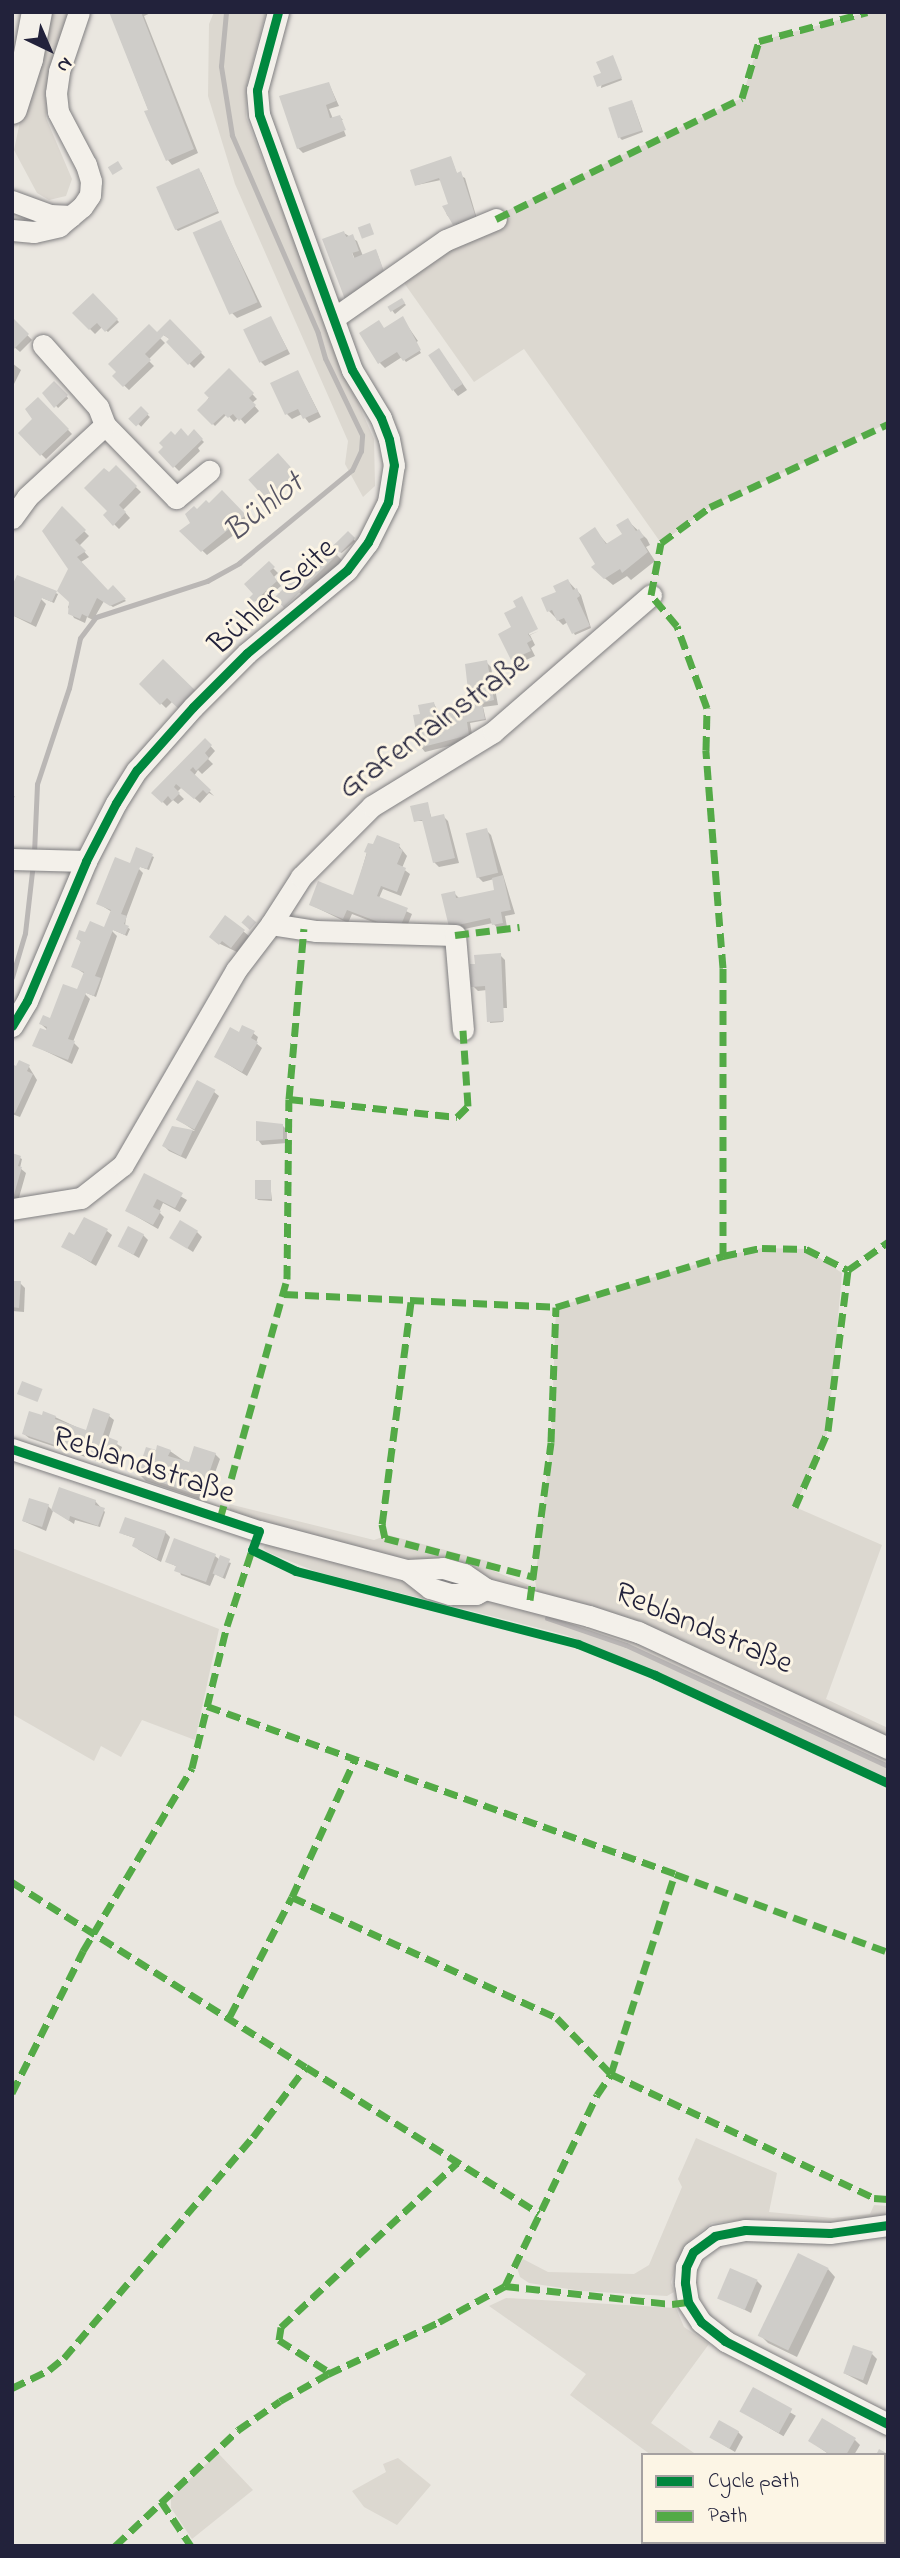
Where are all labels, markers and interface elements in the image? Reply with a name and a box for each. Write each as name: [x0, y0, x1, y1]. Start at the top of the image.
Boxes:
north arrow: [14, 14, 84, 84]
text: N: [50, 50, 78, 79]
water label: Bühlot: [217, 465, 313, 553]
street label: Bühler Seite: [202, 531, 346, 665]
street label: Grafenrainstraße: [332, 645, 538, 809]
street label: Reblandstraße: [47, 1419, 239, 1515]
street label: Reblandstraße: [608, 1575, 798, 1685]
legend: [641, 2453, 886, 2544]
text: Cycle path: [708, 2467, 799, 2497]
text: Path: [708, 2502, 747, 2532]

